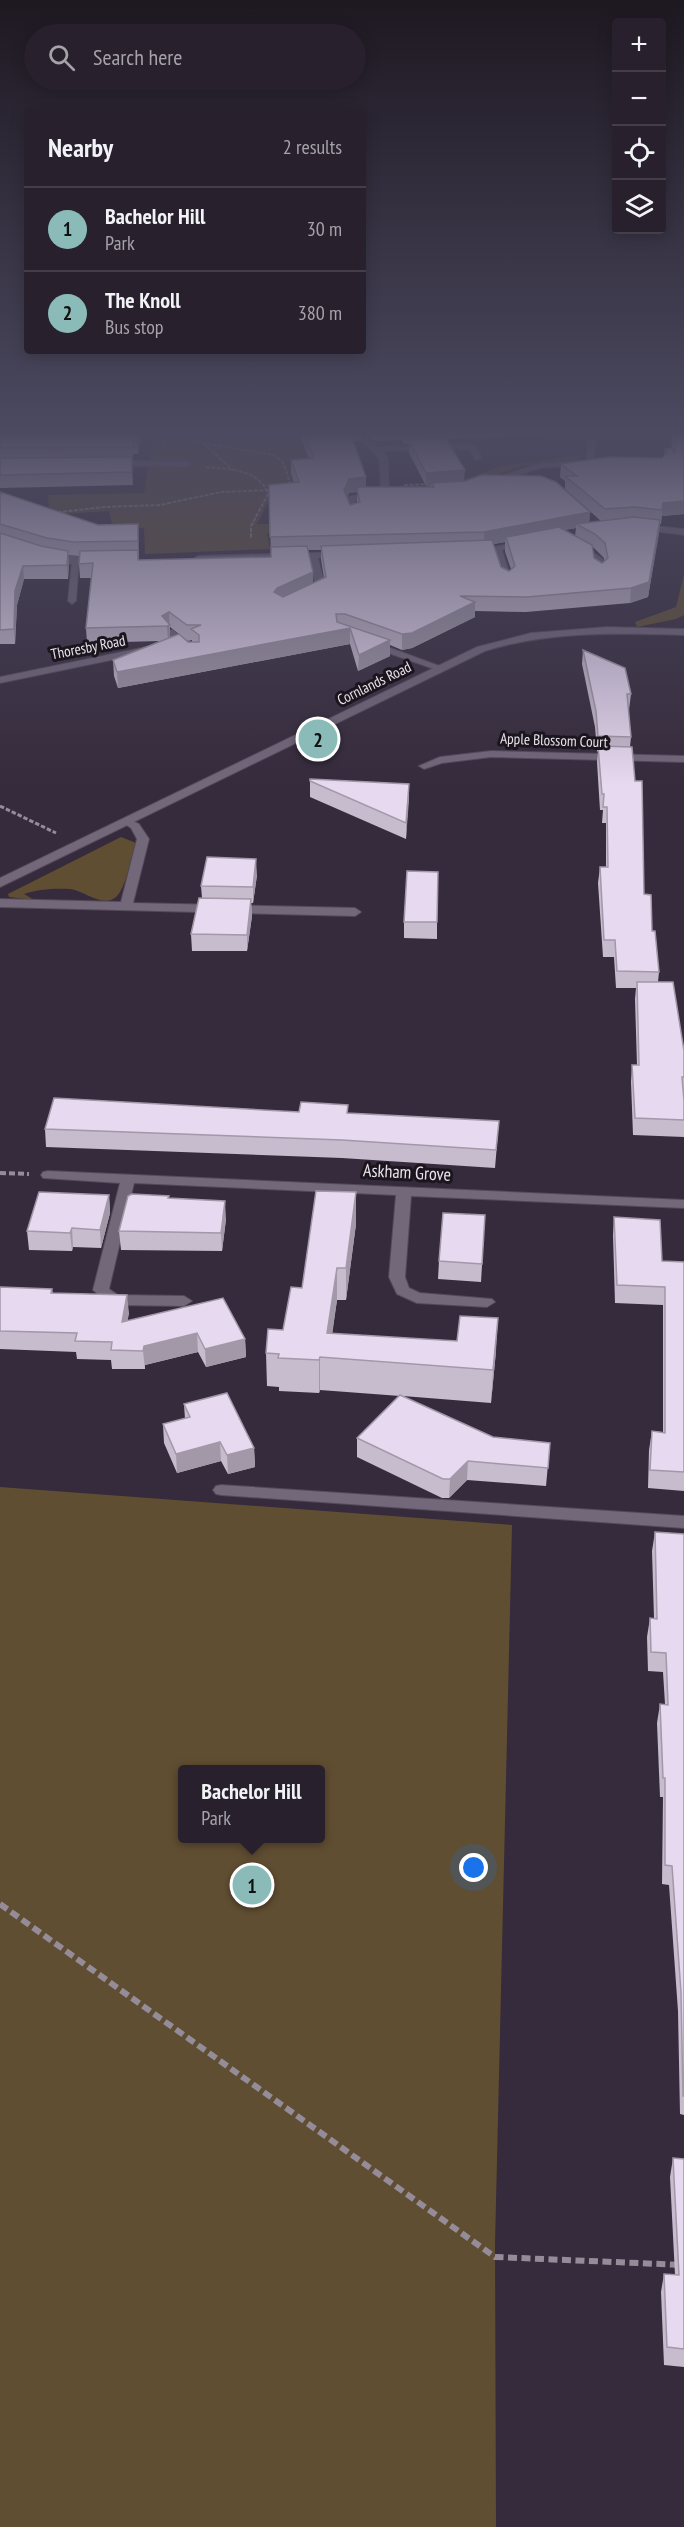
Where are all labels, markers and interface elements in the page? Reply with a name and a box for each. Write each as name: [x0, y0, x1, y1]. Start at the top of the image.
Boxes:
map controls: [612, 18, 666, 234]
button: +: [612, 18, 666, 72]
search box: [24, 24, 366, 90]
icon: search: [45, 41, 78, 74]
text: Search here: [93, 43, 182, 71]
button: −: [612, 72, 666, 126]
button: locate: [612, 126, 666, 180]
text: Nearby: [48, 131, 113, 164]
text: 2 results: [283, 134, 342, 160]
button: layers: [612, 180, 666, 234]
text: Bachelor Hill: [105, 202, 205, 230]
text: 1: [63, 216, 72, 242]
text: 30 m: [307, 216, 342, 242]
text: Park: [105, 230, 135, 256]
text: The Knoll: [105, 286, 181, 314]
text: 2: [63, 300, 72, 326]
text: 380 m: [298, 300, 342, 326]
text: Bus stop: [105, 314, 164, 340]
street label: Thoresby Road: [49, 630, 127, 664]
street label: Cornlands Road: [334, 657, 414, 709]
pin: 2: [298, 716, 338, 762]
street label: Apple Blossom Court: [500, 729, 608, 751]
street label: Askham Grove: [362, 1158, 452, 1186]
popup: [178, 1765, 325, 1843]
text: Bachelor Hill: [201, 1777, 302, 1805]
text: Park: [201, 1805, 231, 1831]
your location: [459, 1853, 488, 1882]
pin: 1: [232, 1862, 272, 1908]

